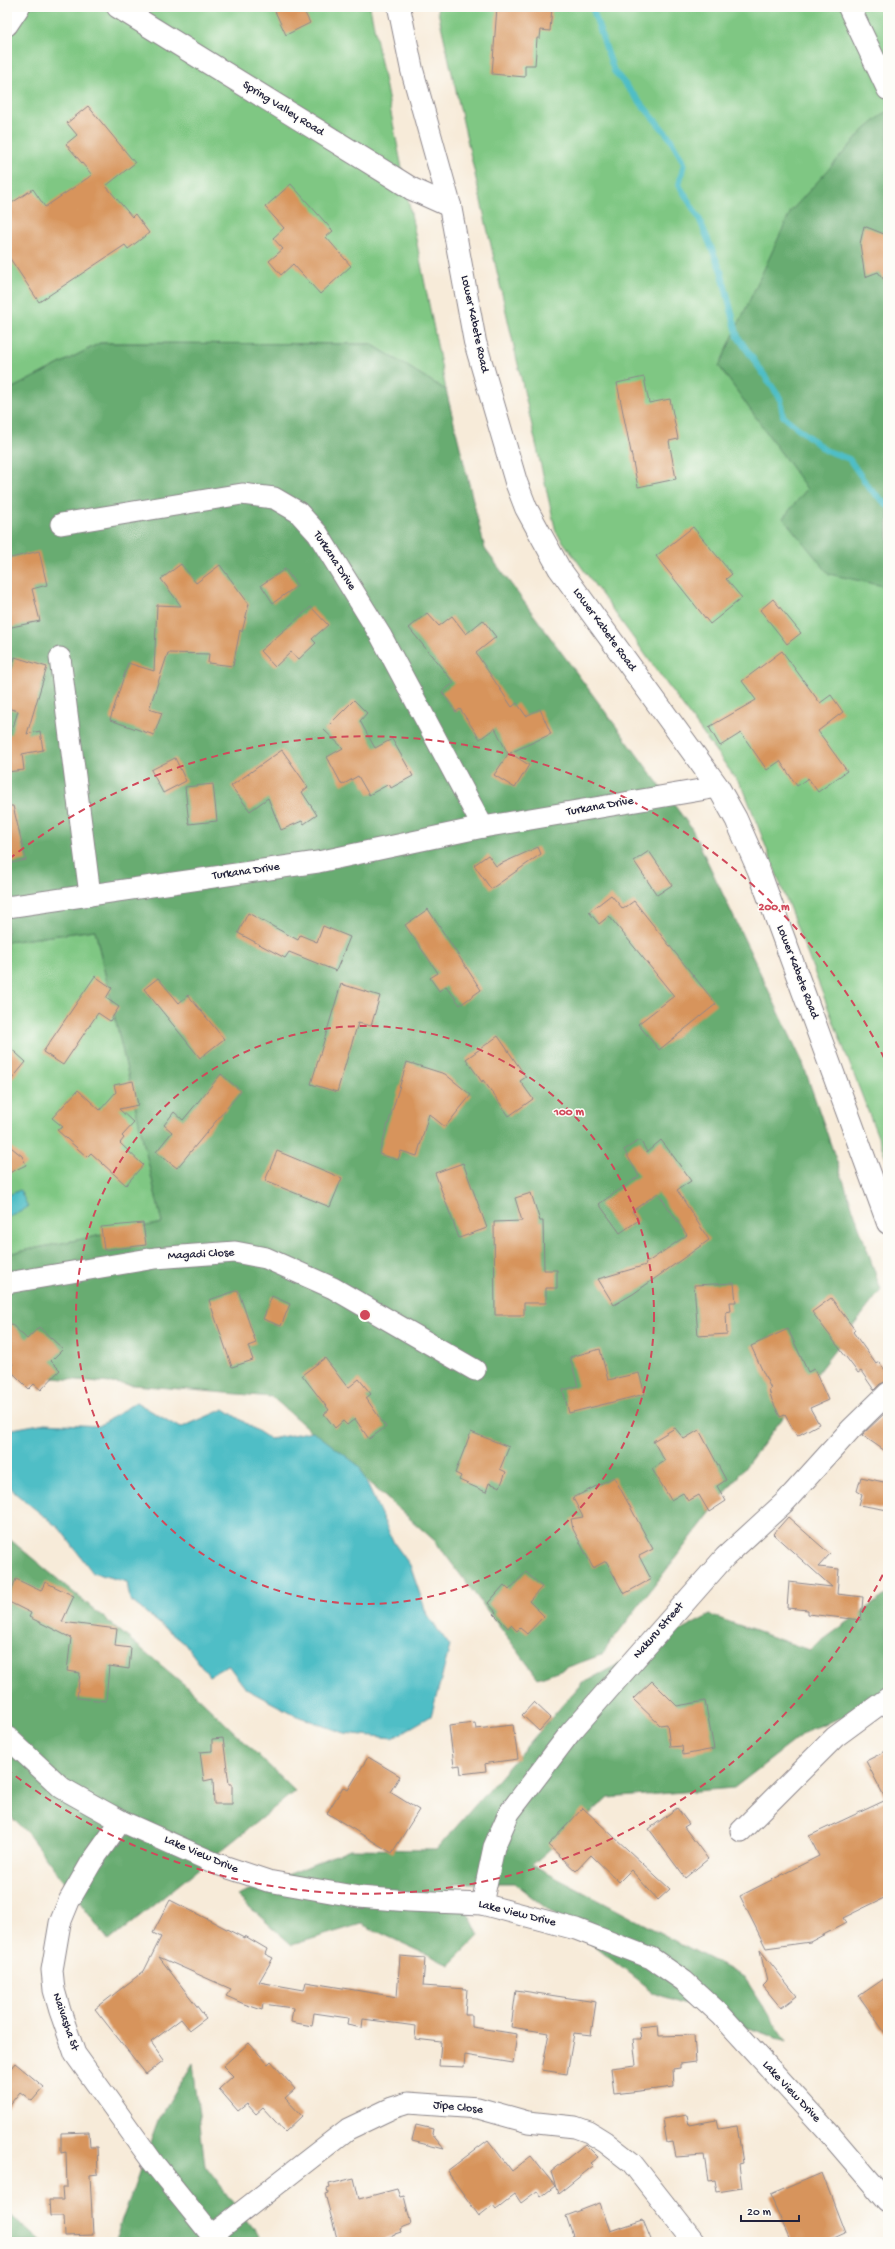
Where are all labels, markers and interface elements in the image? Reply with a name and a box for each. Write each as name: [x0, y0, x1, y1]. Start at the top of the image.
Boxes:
street label: Spring Valley Road: [240, 78, 327, 140]
street label: Lower Kabete Road: [457, 274, 491, 375]
street label: Turkana Drive: [309, 528, 359, 594]
street label: Lower Kabete Road: [569, 586, 639, 675]
street label: Turkana Drive: [564, 794, 635, 820]
street label: Turkana Drive: [210, 860, 281, 884]
text: 200 m: [759, 901, 790, 915]
street label: Lower Kabete Road: [773, 923, 822, 1022]
text: 100 m: [553, 1106, 584, 1120]
street label: Magadi Close: [167, 1246, 236, 1264]
centre of rings: [358, 1308, 372, 1322]
street label: Nakuru Street: [631, 1599, 688, 1662]
street label: Lake View Drive: [162, 1833, 241, 1877]
street label: Lake View Drive: [477, 1898, 558, 1931]
street label: Naivasha St: [49, 1991, 82, 2054]
street label: Lake View Drive: [759, 2058, 824, 2126]
street label: Jipe Close: [432, 2098, 484, 2118]
scale bar: [741, 2197, 799, 2223]
text: 20 m: [747, 2206, 772, 2220]

